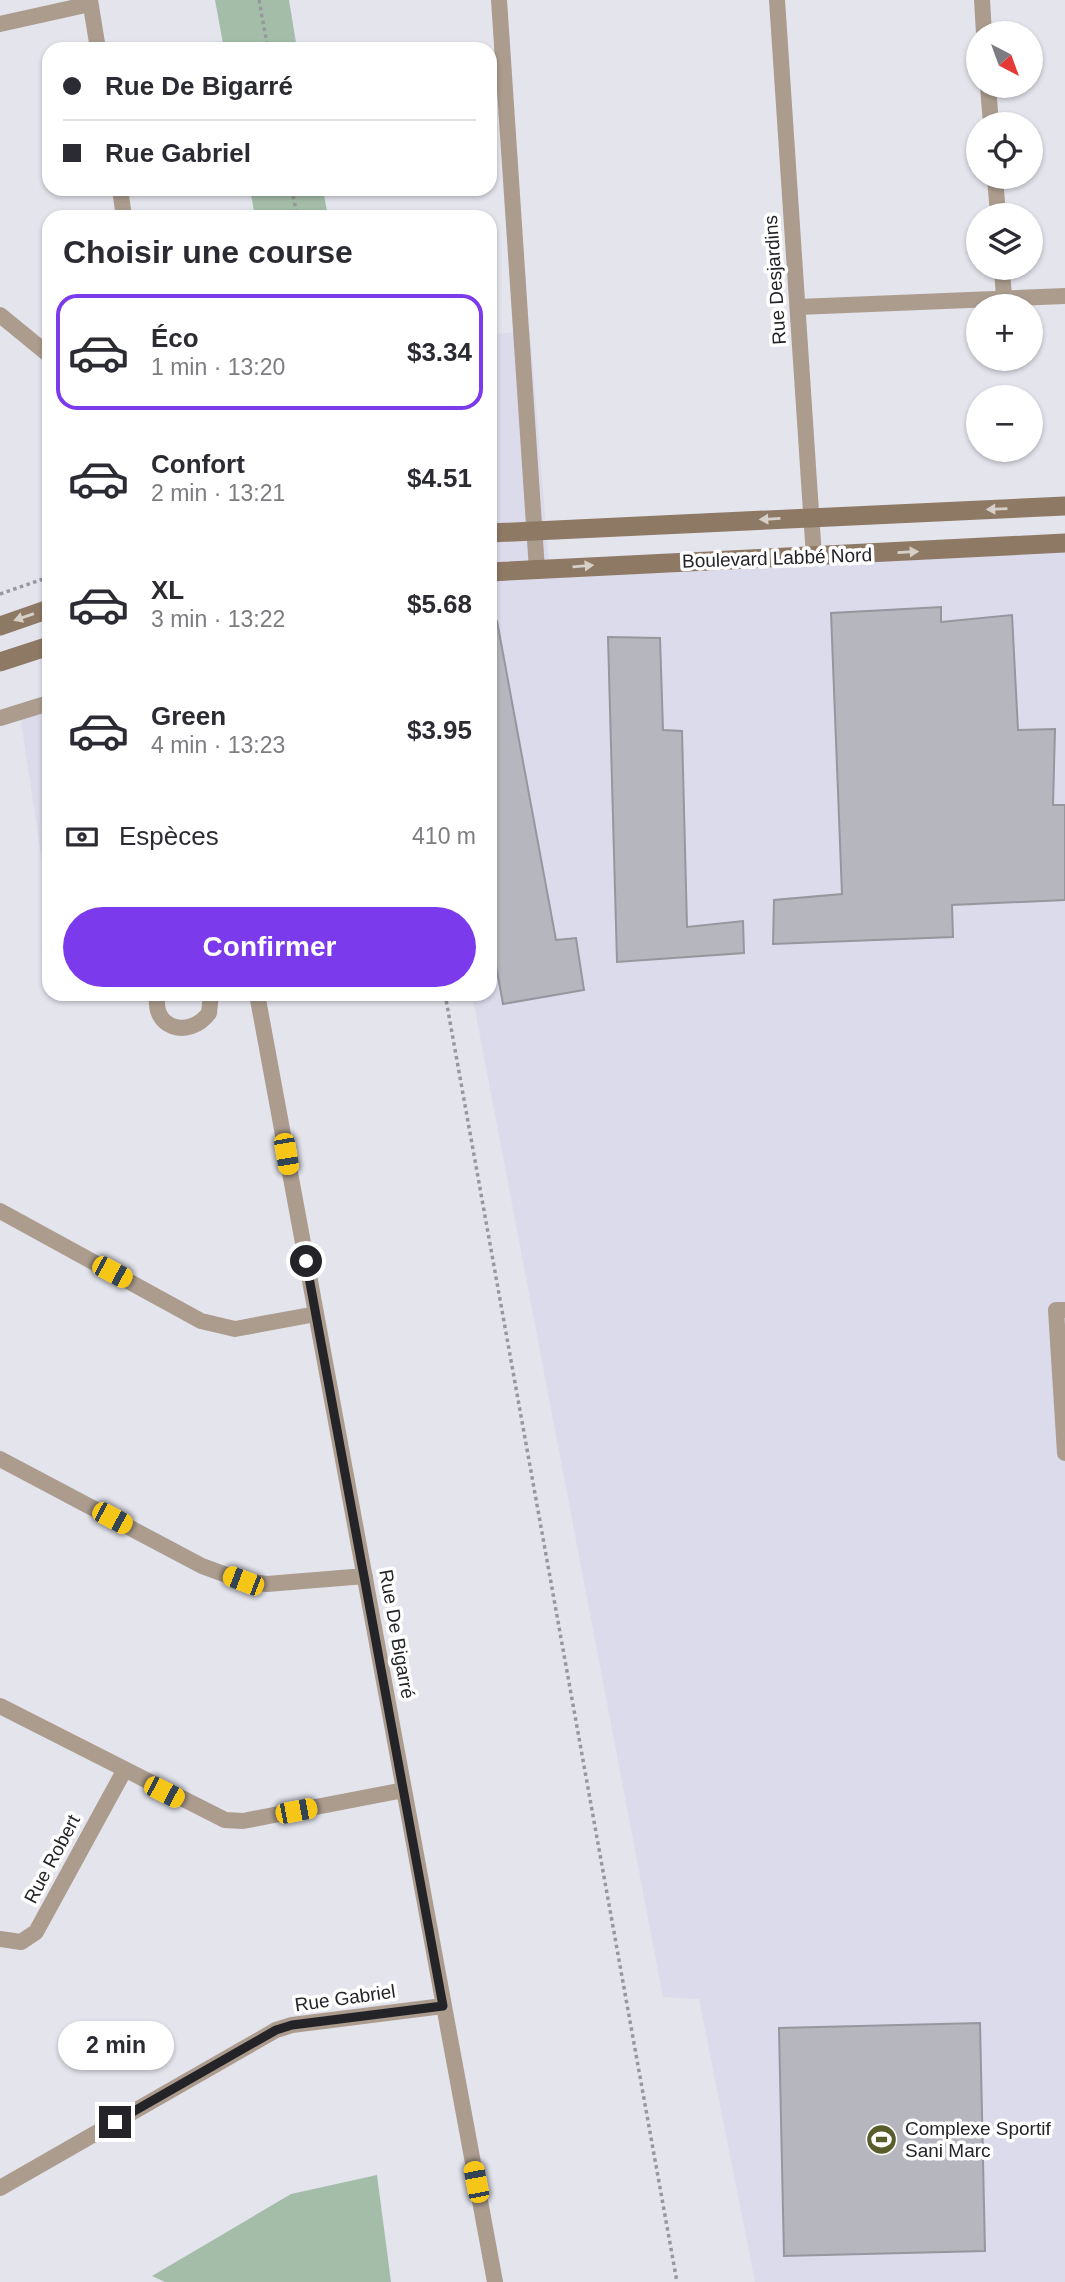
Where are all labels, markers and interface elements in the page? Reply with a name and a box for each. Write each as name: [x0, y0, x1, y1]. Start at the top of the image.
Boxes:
north arrow: [966, 21, 1043, 98]
map controls: [966, 21, 1043, 462]
text: Rue De Bigarré: [105, 71, 293, 101]
button: locate: [966, 112, 1043, 189]
text: Rue Gabriel: [105, 138, 251, 168]
button: layers: [966, 203, 1043, 280]
street label: Rue Desjardins: [760, 214, 790, 346]
text: Choisir une course: [63, 234, 353, 270]
button: +: [966, 294, 1043, 371]
icon: car: [67, 321, 130, 384]
text: Éco: [151, 323, 199, 353]
text: $3.34: [407, 337, 472, 367]
text: 1 min · 13:20: [151, 354, 285, 380]
button: −: [966, 385, 1043, 462]
icon: car: [67, 447, 130, 510]
text: Confort: [151, 449, 245, 479]
text: $4.51: [407, 463, 472, 493]
text: 2 min · 13:21: [151, 480, 285, 506]
one-way arrow: [986, 503, 1008, 514]
one-way arrow: [758, 514, 780, 525]
street label: Boulevard Labbé Nord: [682, 544, 872, 572]
one-way arrow: [897, 546, 919, 557]
one-way arrow: [572, 560, 594, 571]
icon: car: [67, 573, 130, 636]
text: XL: [151, 575, 184, 605]
text: $5.68: [407, 589, 472, 619]
text: 3 min · 13:22: [151, 606, 285, 632]
one-way arrow: [14, 612, 35, 623]
icon: car: [67, 699, 130, 762]
text: Green: [151, 701, 226, 731]
text: $3.95: [407, 715, 472, 745]
text: 4 min · 13:23: [151, 732, 285, 758]
icon: cash: [63, 818, 101, 856]
text: Espèces: [119, 821, 219, 851]
text: 410 m: [412, 823, 476, 849]
button: Confirmer: [63, 907, 476, 987]
car: [273, 1131, 300, 1177]
route start: [290, 1245, 322, 1277]
car: [89, 1253, 136, 1291]
car: [89, 1499, 136, 1537]
car: [220, 1564, 267, 1598]
street label: Rue De Bigarré: [375, 1568, 419, 1700]
car: [141, 1773, 188, 1811]
car: [274, 1797, 319, 1825]
street label: Rue Robert: [20, 1811, 84, 1907]
street label: Rue Gabriel: [293, 1981, 397, 2015]
callout: 2 min: [57, 2021, 173, 2070]
text: 2 min: [86, 2032, 146, 2058]
route end: [99, 2106, 131, 2138]
place label: Complexe Sportif Sani Marc: [905, 2118, 1051, 2161]
sports icon: Complexe Sportif Sani Marc: [865, 2122, 899, 2156]
car: [462, 2159, 491, 2205]

